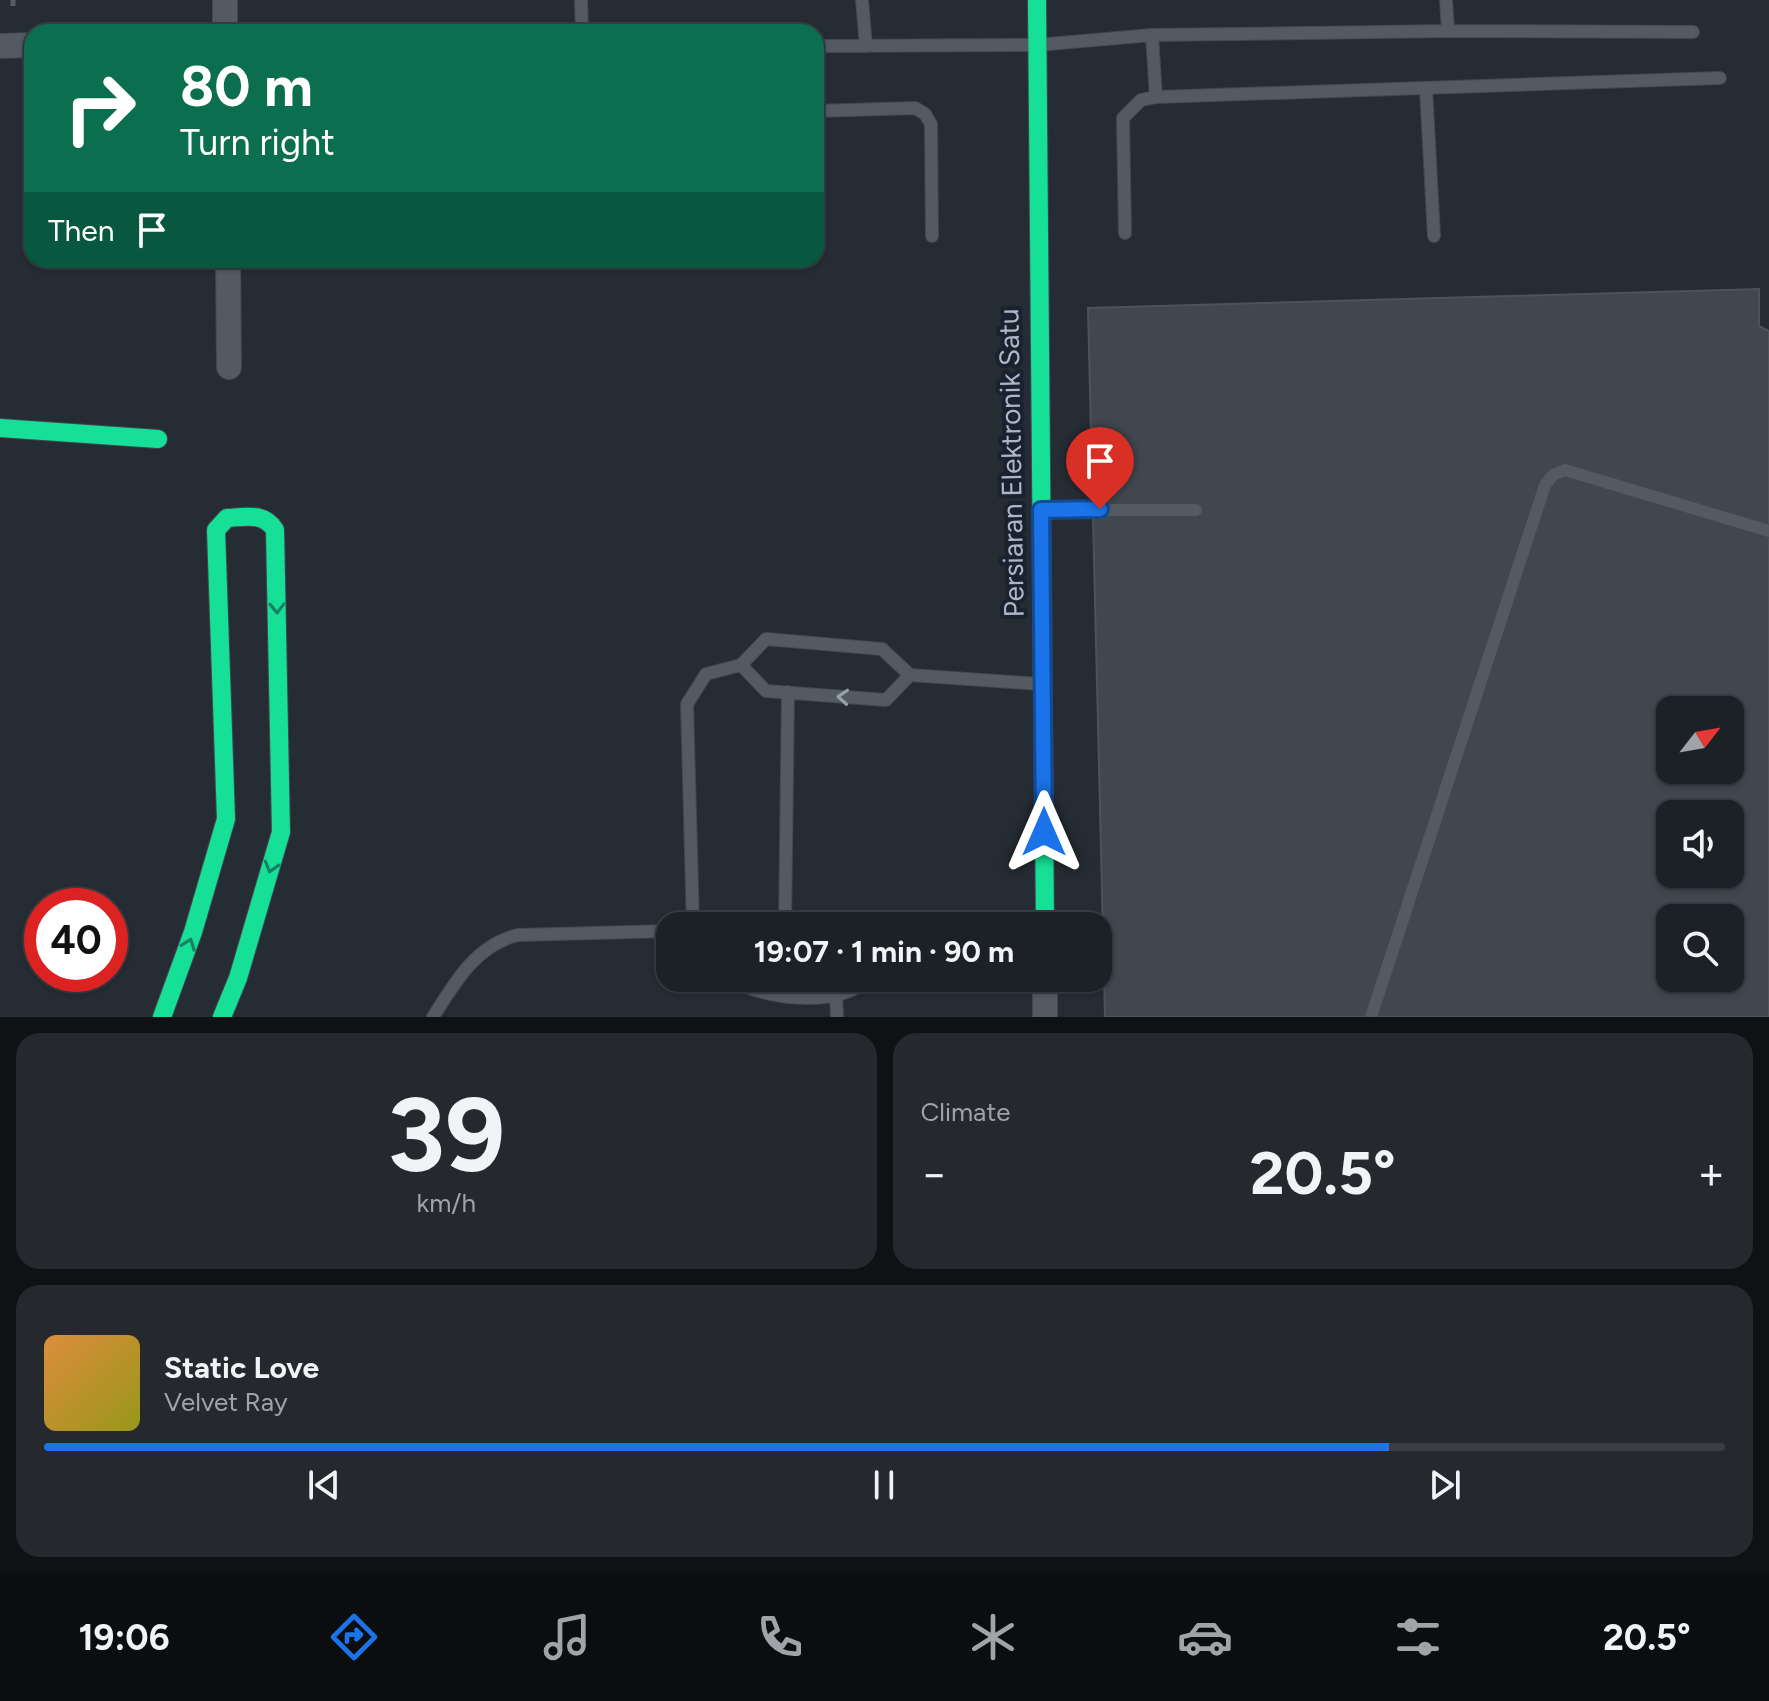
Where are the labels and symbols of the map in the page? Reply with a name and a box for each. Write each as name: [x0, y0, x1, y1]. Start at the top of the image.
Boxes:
street label: Persiaran Elektronik Satu: [991, 308, 1031, 618]
pin: [1066, 427, 1134, 509]
one-way arrow: [268, 602, 285, 615]
one-way arrow: [836, 688, 849, 705]
north arrow: [1656, 696, 1744, 784]
position arrow: [1002, 790, 1086, 874]
one-way arrow: [264, 859, 280, 873]
speed limit sign: 40: [24, 888, 128, 992]
one-way arrow: [179, 937, 196, 951]

